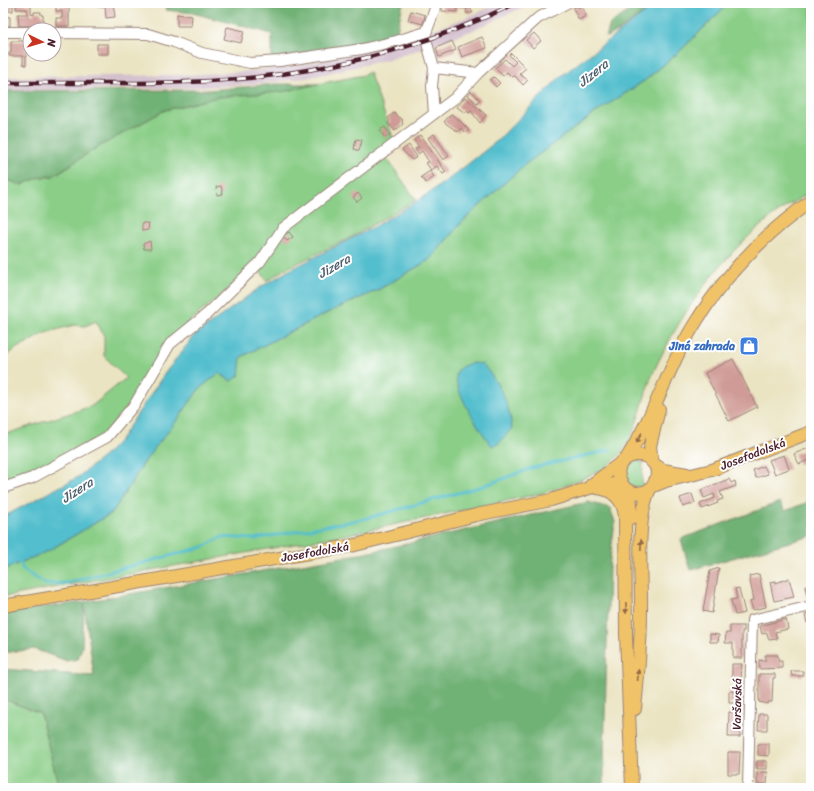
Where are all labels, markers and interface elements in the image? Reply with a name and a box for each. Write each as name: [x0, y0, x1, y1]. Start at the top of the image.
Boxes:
north arrow: [22, 22, 62, 62]
text: N: [42, 37, 61, 48]
water label: Jizera: [572, 52, 615, 93]
water label: Jizera: [313, 247, 356, 285]
place label: Jiná zahrada: [668, 335, 735, 357]
shop icon: Jiná zahrada: [738, 335, 760, 357]
street label: Josefodolská: [716, 431, 789, 477]
one-way arrow: [636, 432, 642, 444]
water label: Jizera: [56, 470, 99, 509]
street label: Josefodolská: [278, 535, 351, 569]
one-way arrow: [638, 539, 645, 551]
one-way arrow: [622, 602, 629, 614]
one-way arrow: [634, 669, 641, 681]
street label: Varšavská: [726, 678, 748, 730]

